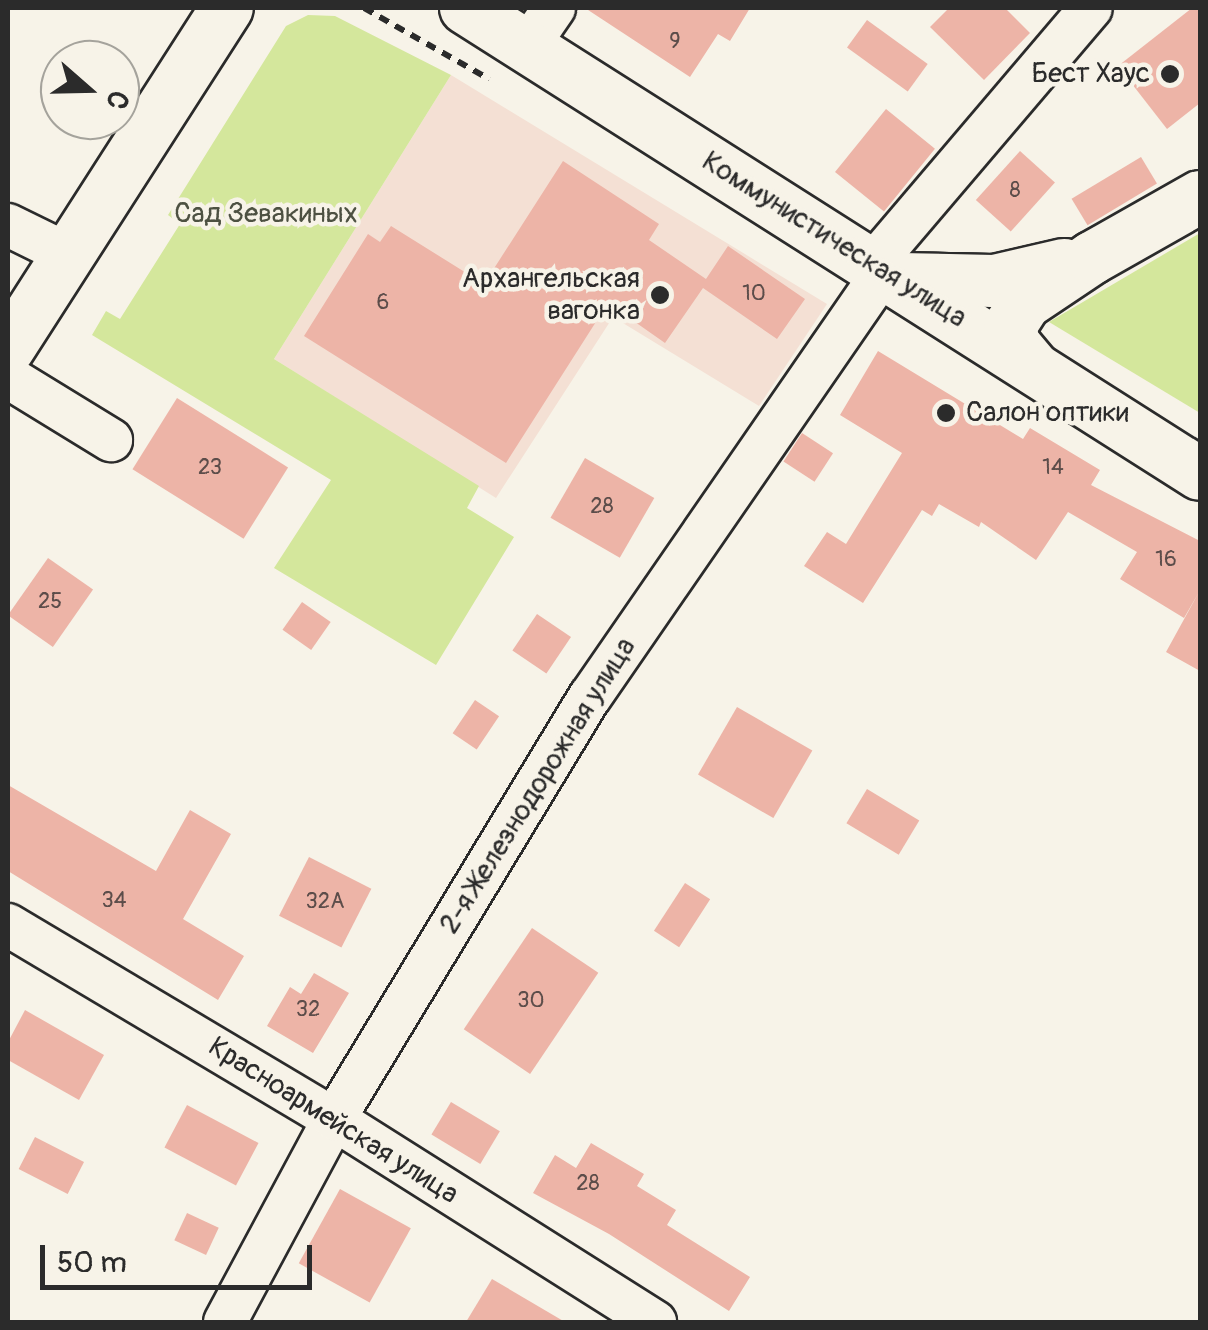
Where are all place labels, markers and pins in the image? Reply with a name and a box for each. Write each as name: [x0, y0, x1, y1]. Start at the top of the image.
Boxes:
place label: Бест Хаус: [1031, 57, 1150, 91]
marker: Бест Хаус: [1159, 63, 1181, 85]
place label: Архангельская вагонка: [462, 262, 640, 328]
marker: Архангельская вагонка: [649, 284, 671, 306]
place label: Салон оптики: [966, 396, 1129, 430]
marker: Салон оптики: [935, 402, 957, 424]

